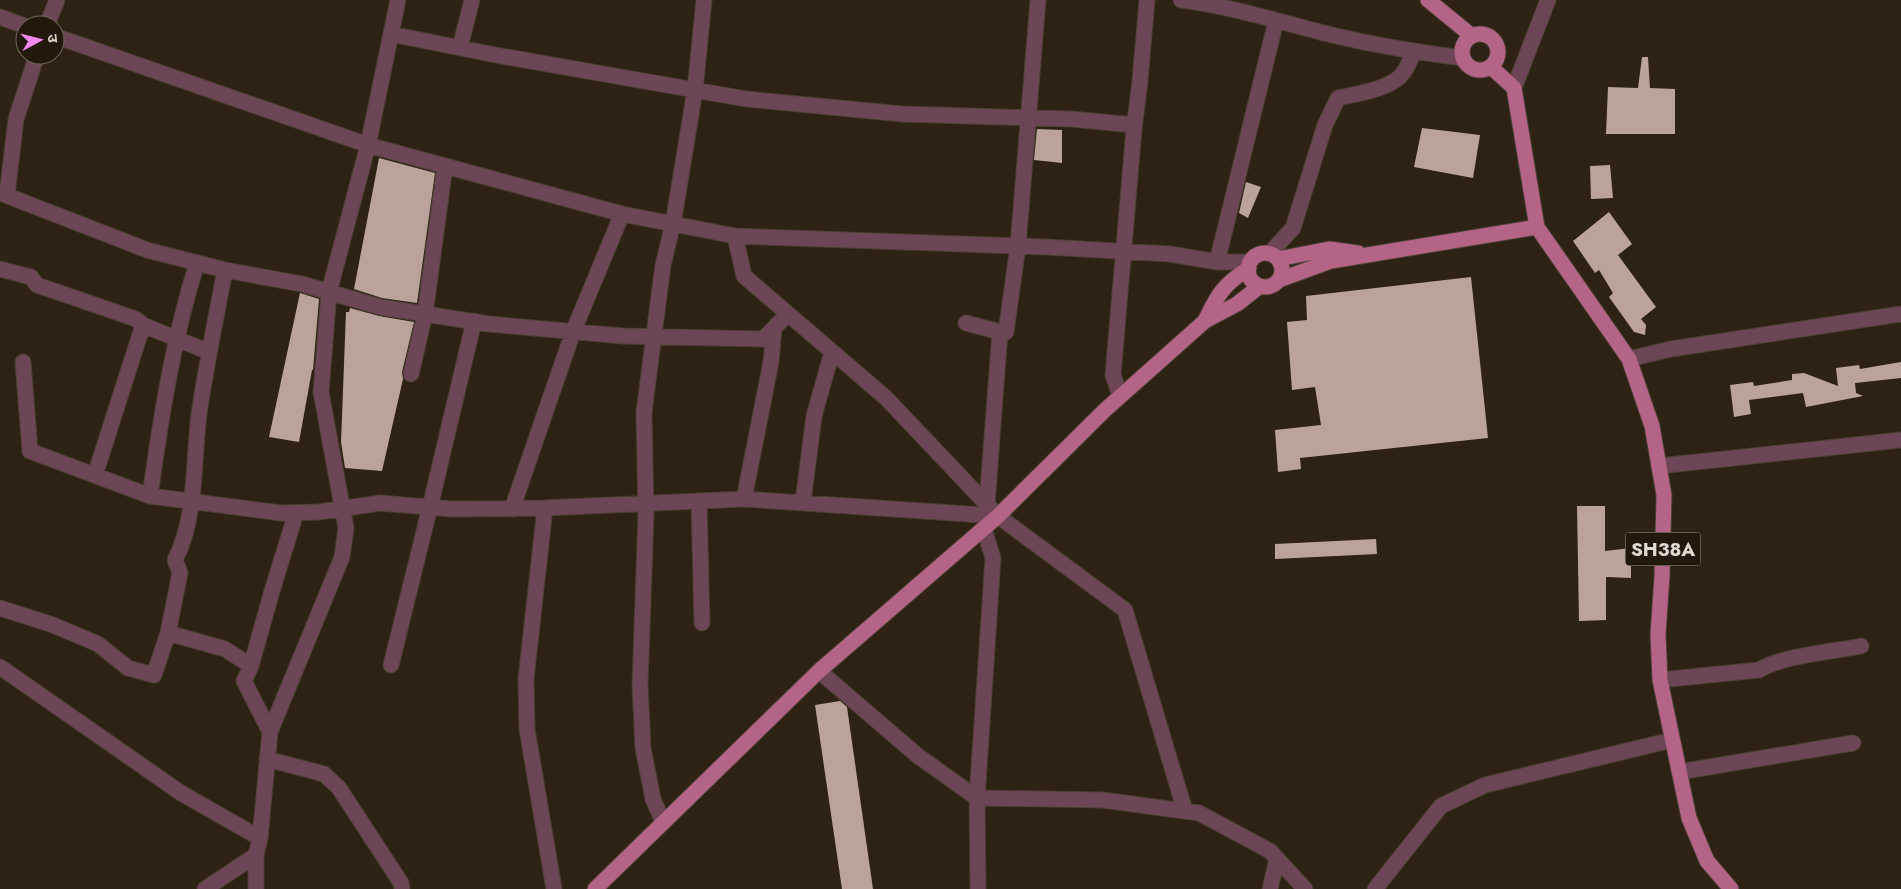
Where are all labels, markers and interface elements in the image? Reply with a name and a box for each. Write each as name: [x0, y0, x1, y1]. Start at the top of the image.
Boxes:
north arrow: [15, 15, 65, 65]
text: उ: [42, 33, 63, 44]
road number: SH38A: [1626, 532, 1700, 566]

